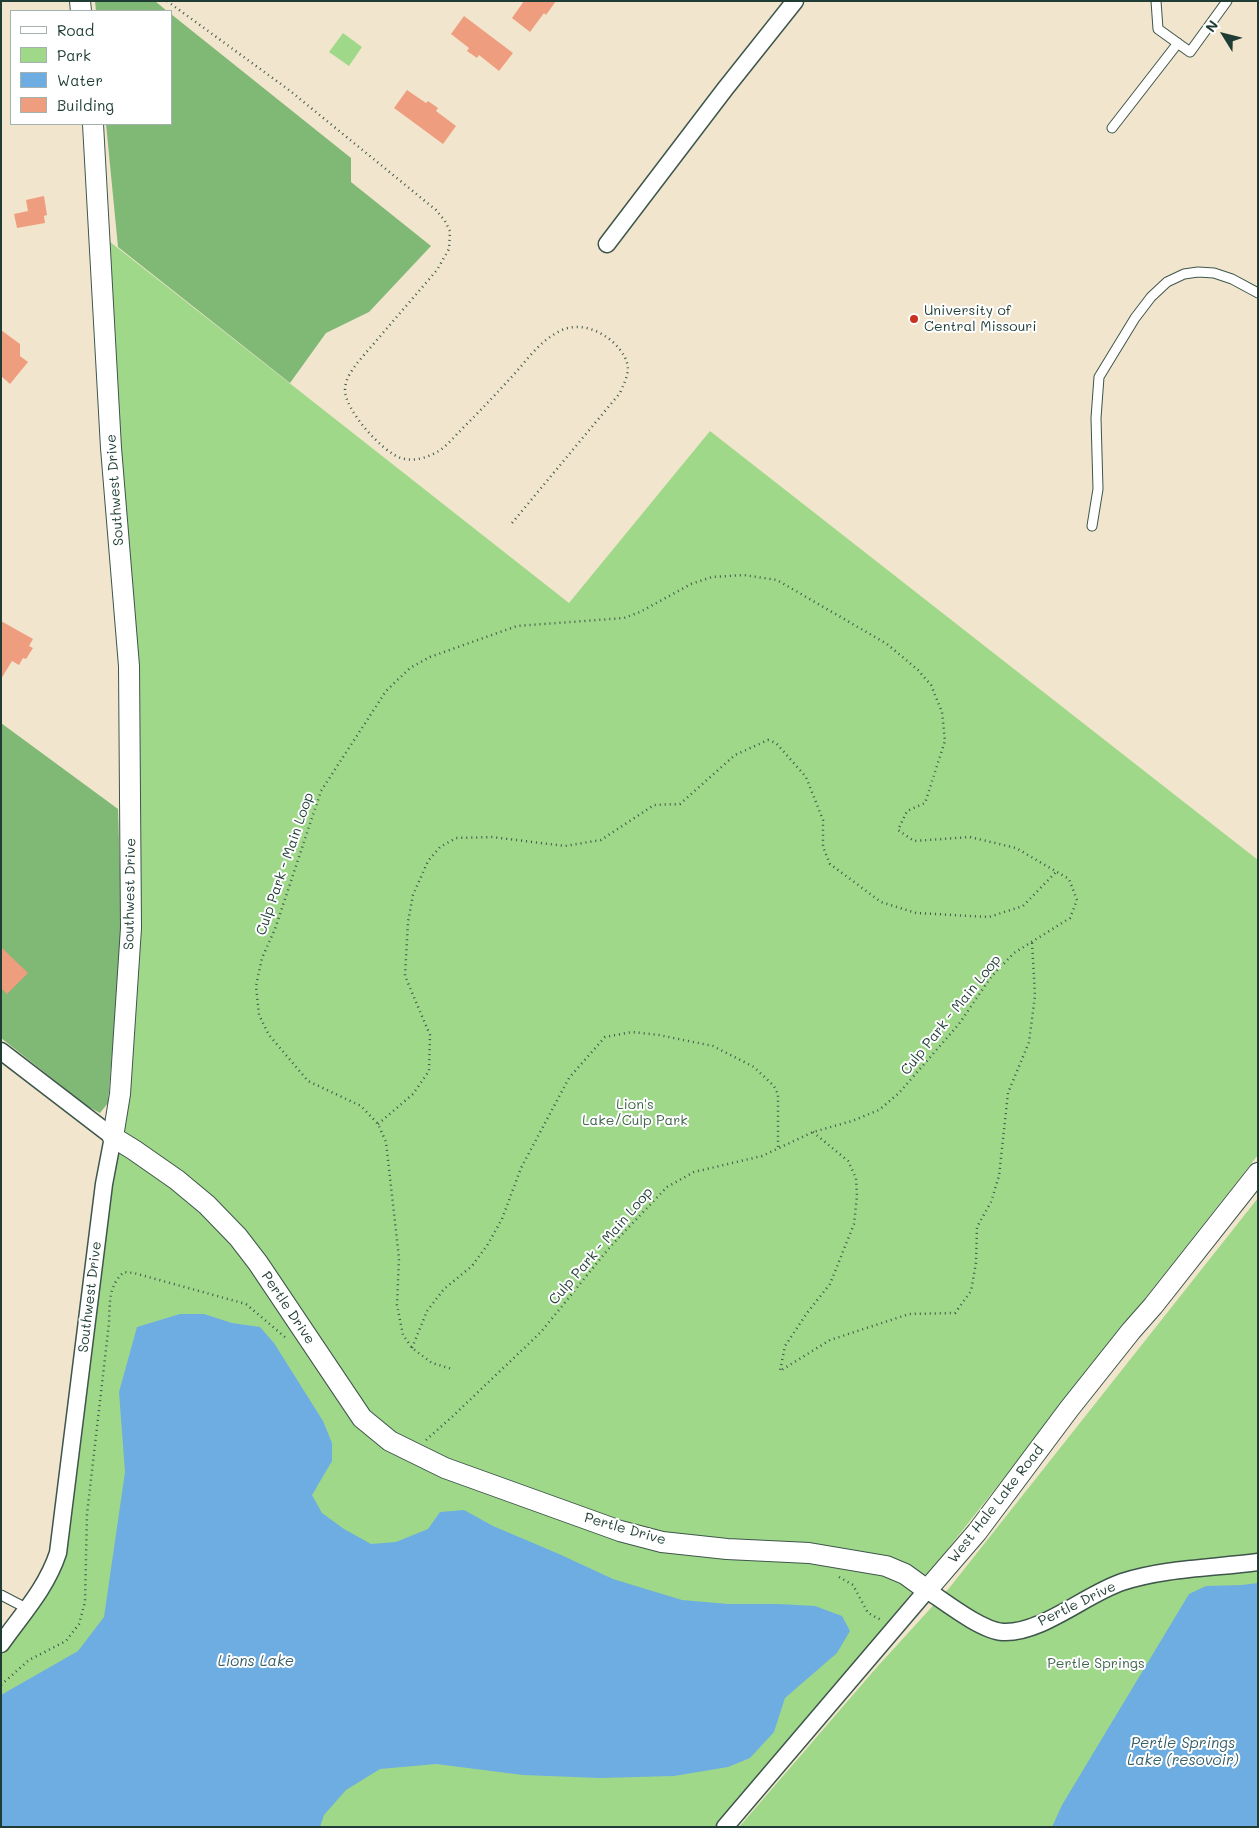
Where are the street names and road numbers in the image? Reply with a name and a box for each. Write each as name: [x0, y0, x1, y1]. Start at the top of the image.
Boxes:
street label: Southwest Drive: [103, 434, 127, 546]
street label: Culp Park - Main Loop: [253, 790, 317, 938]
street label: Southwest Drive: [121, 838, 139, 950]
street label: Culp Park - Main Loop: [897, 951, 1005, 1079]
street label: Culp Park - Main Loop: [545, 1184, 657, 1308]
street label: Southwest Drive: [75, 1240, 105, 1354]
street label: Pertle Drive: [258, 1268, 318, 1348]
street label: West Hale Lake Road: [945, 1442, 1047, 1566]
street label: Pertle Drive: [582, 1509, 668, 1549]
street label: Pertle Drive: [1036, 1578, 1118, 1630]

